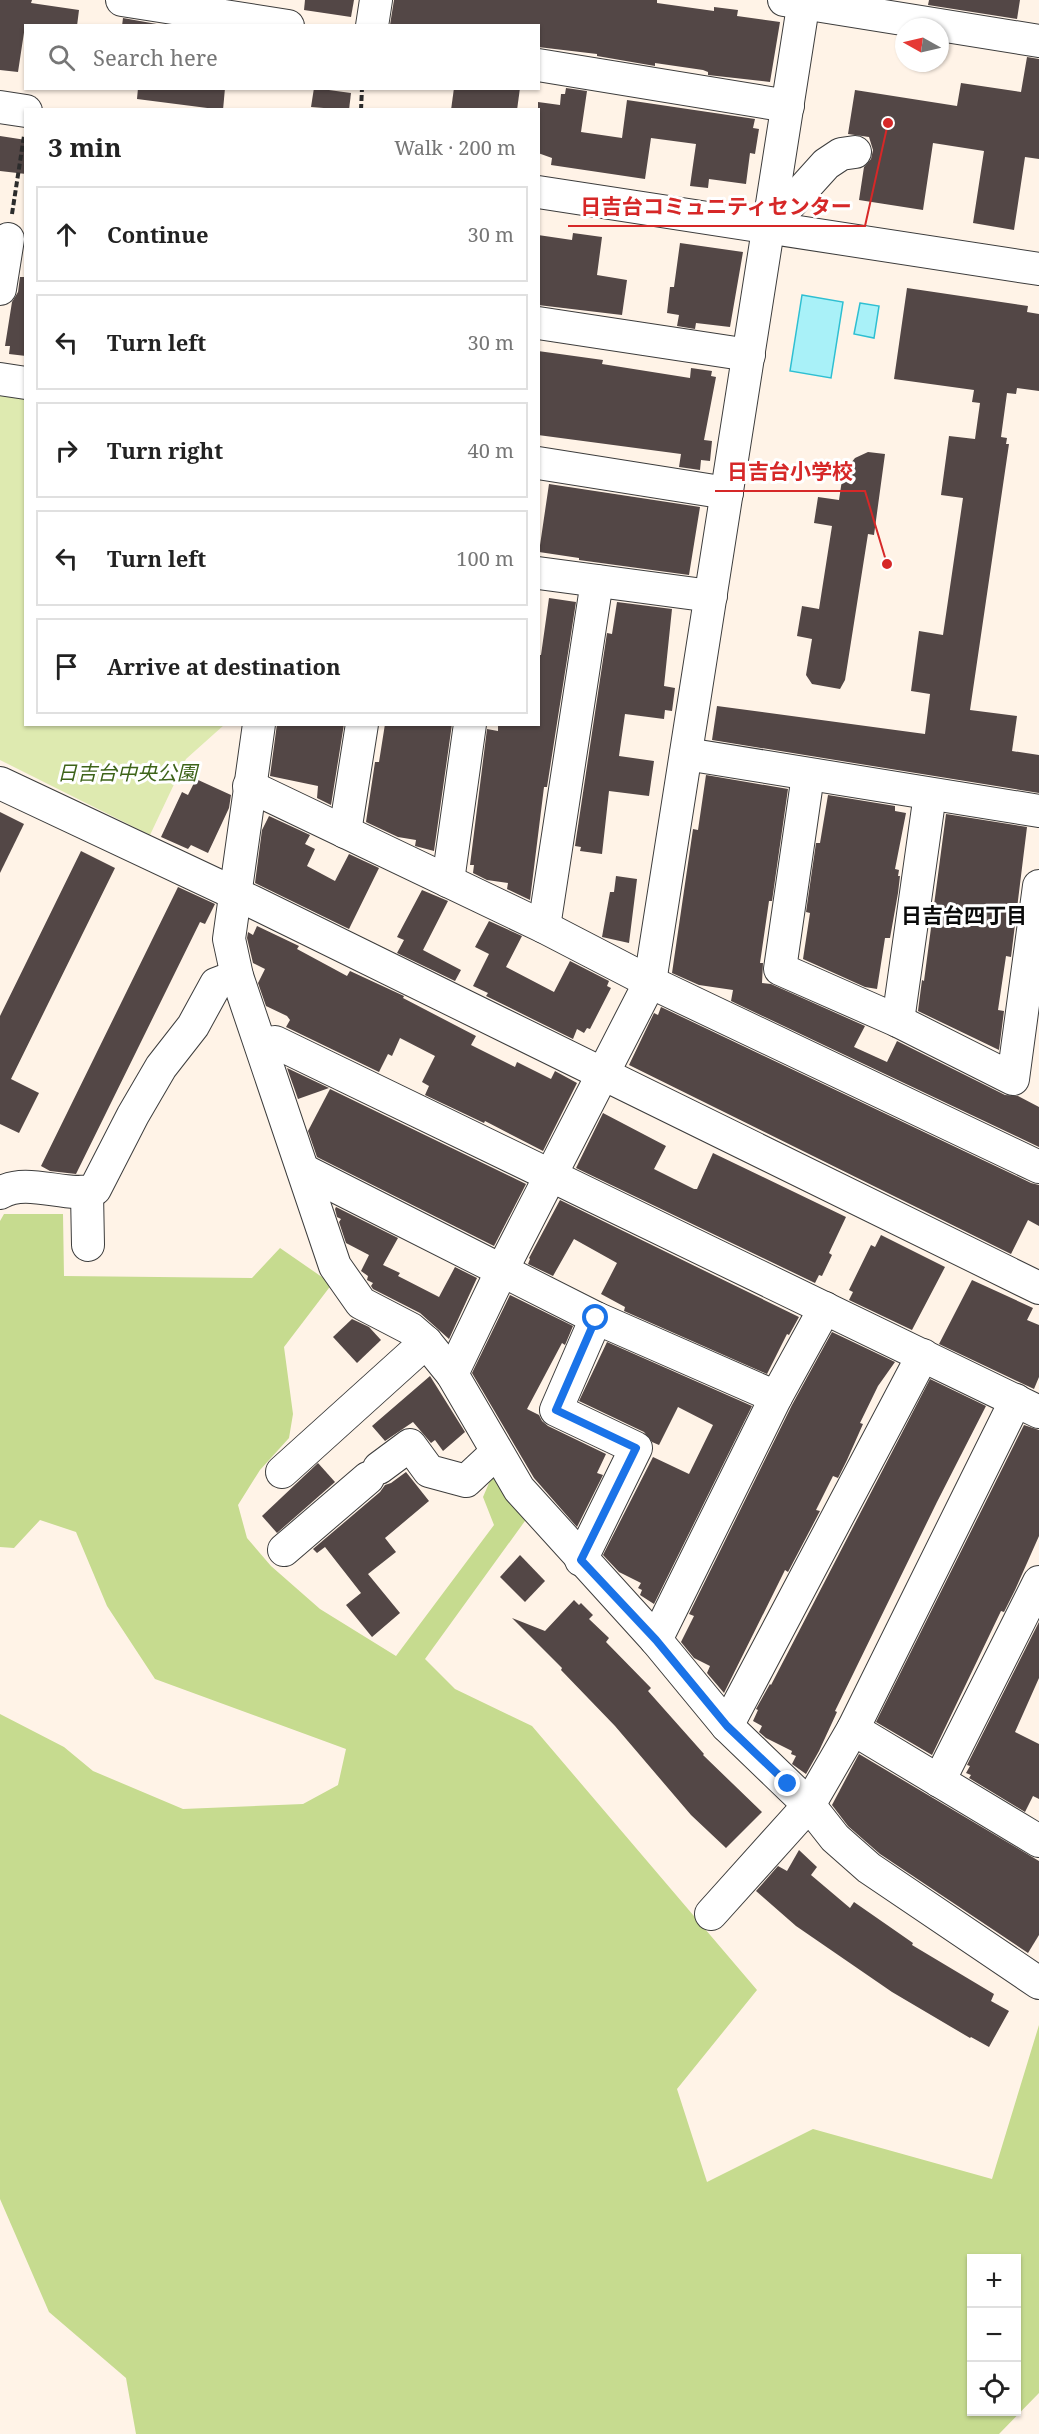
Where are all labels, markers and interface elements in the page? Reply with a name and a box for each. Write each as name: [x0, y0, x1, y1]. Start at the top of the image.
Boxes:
north arrow: [895, 18, 949, 72]
search box: [24, 24, 540, 90]
icon: search: [45, 41, 78, 74]
text: Search here: [93, 42, 218, 72]
text: 3 min: [48, 129, 122, 165]
text: Walk · 200 m: [394, 134, 516, 161]
callout: 日吉台コミュニティセンター: [568, 187, 865, 226]
text: 日吉台コミュニティセンター: [580, 192, 852, 220]
icon: ahead: [50, 218, 83, 251]
text: Continue: [107, 219, 209, 249]
text: 30 m: [468, 221, 514, 248]
icon: left: [50, 326, 83, 359]
text: Turn left: [107, 327, 206, 357]
text: 30 m: [468, 329, 514, 356]
icon: right: [50, 434, 83, 467]
text: Turn right: [107, 435, 223, 465]
text: 40 m: [468, 437, 514, 464]
callout: 日吉台小学校: [715, 452, 865, 491]
text: 日吉台小学校: [727, 457, 853, 485]
icon: left: [50, 542, 83, 575]
text: Turn left: [107, 543, 206, 573]
text: 100 m: [456, 545, 514, 572]
icon: arrive: [50, 650, 83, 683]
text: Arrive at destination: [107, 651, 341, 681]
park label: 日吉台中央公園: [57, 759, 200, 786]
district label: 日吉台四丁目: [901, 901, 1027, 929]
route start: [582, 1304, 608, 1330]
route end: [774, 1770, 800, 1796]
map controls: [967, 2254, 1021, 2416]
button: +: [967, 2254, 1021, 2308]
button: −: [967, 2308, 1021, 2362]
button: locate: [967, 2362, 1021, 2416]

